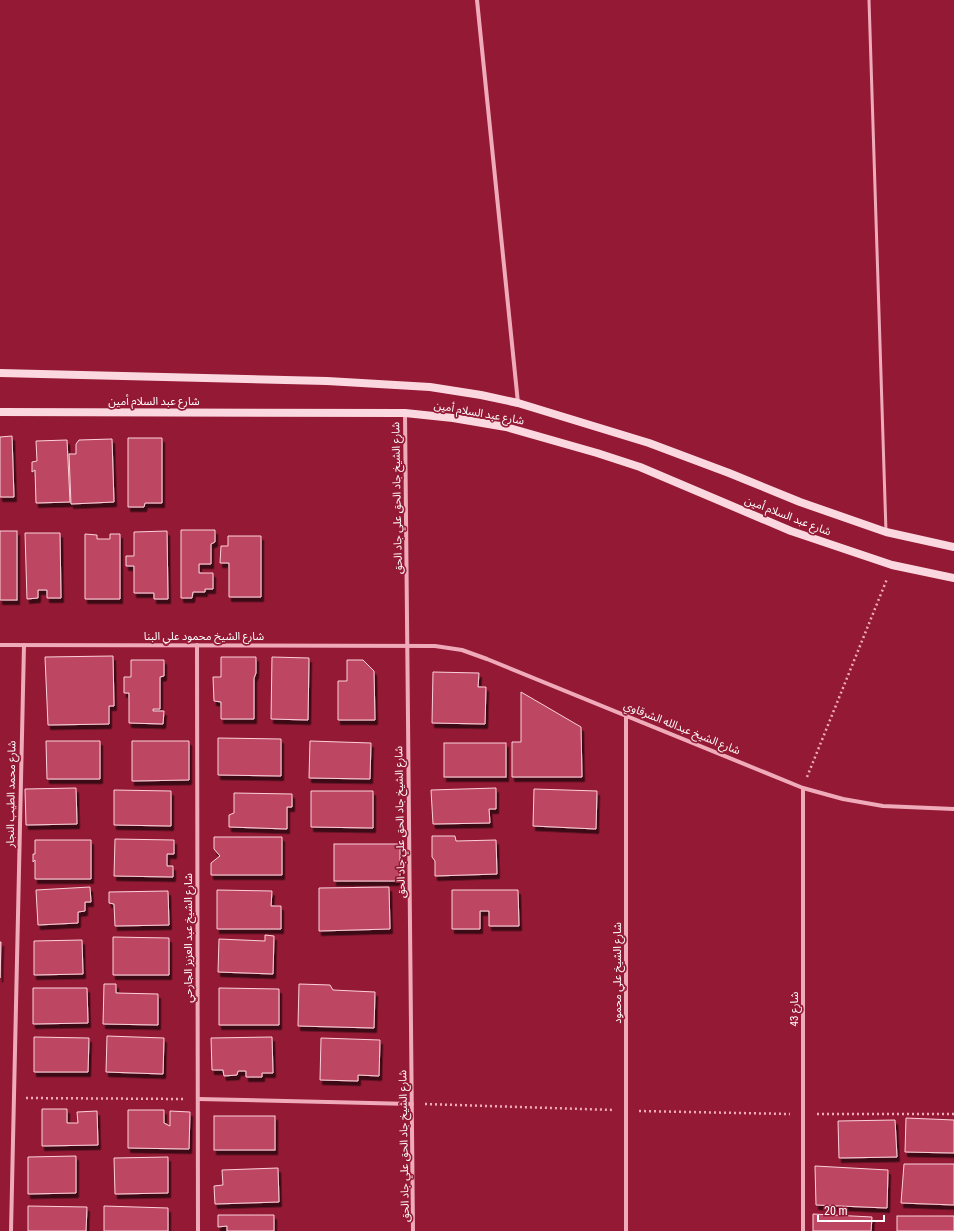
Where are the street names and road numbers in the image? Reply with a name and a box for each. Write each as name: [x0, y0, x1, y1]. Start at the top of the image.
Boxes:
street label: شارع عبد السلام أمين: [108, 394, 200, 409]
street label: شارع عبد السلام أمين: [433, 398, 526, 428]
street label: شارع الشيخ جاد الحق علي جاد الحق: [389, 421, 407, 574]
street label: شارع عبد السلام أمين: [743, 493, 833, 540]
street label: شارع الشيخ محمود علي البنا: [144, 630, 265, 645]
street label: شارع الشيخ عبدالله الشرقاوي: [621, 699, 743, 760]
street label: شارع محمد الطيب النجار: [4, 740, 19, 849]
street label: شارع الشيخ جاد الحق علي جاد الحق: [392, 745, 410, 898]
street label: شارع الشيخ عبد العزيز الجارحي: [182, 873, 197, 1003]
street label: شارع الشيخ علي محمود: [611, 922, 626, 1024]
street label: شارع 43: [788, 991, 802, 1026]
street label: شارع الشيخ جاد الحق علي جاد الحق: [396, 1069, 414, 1222]

